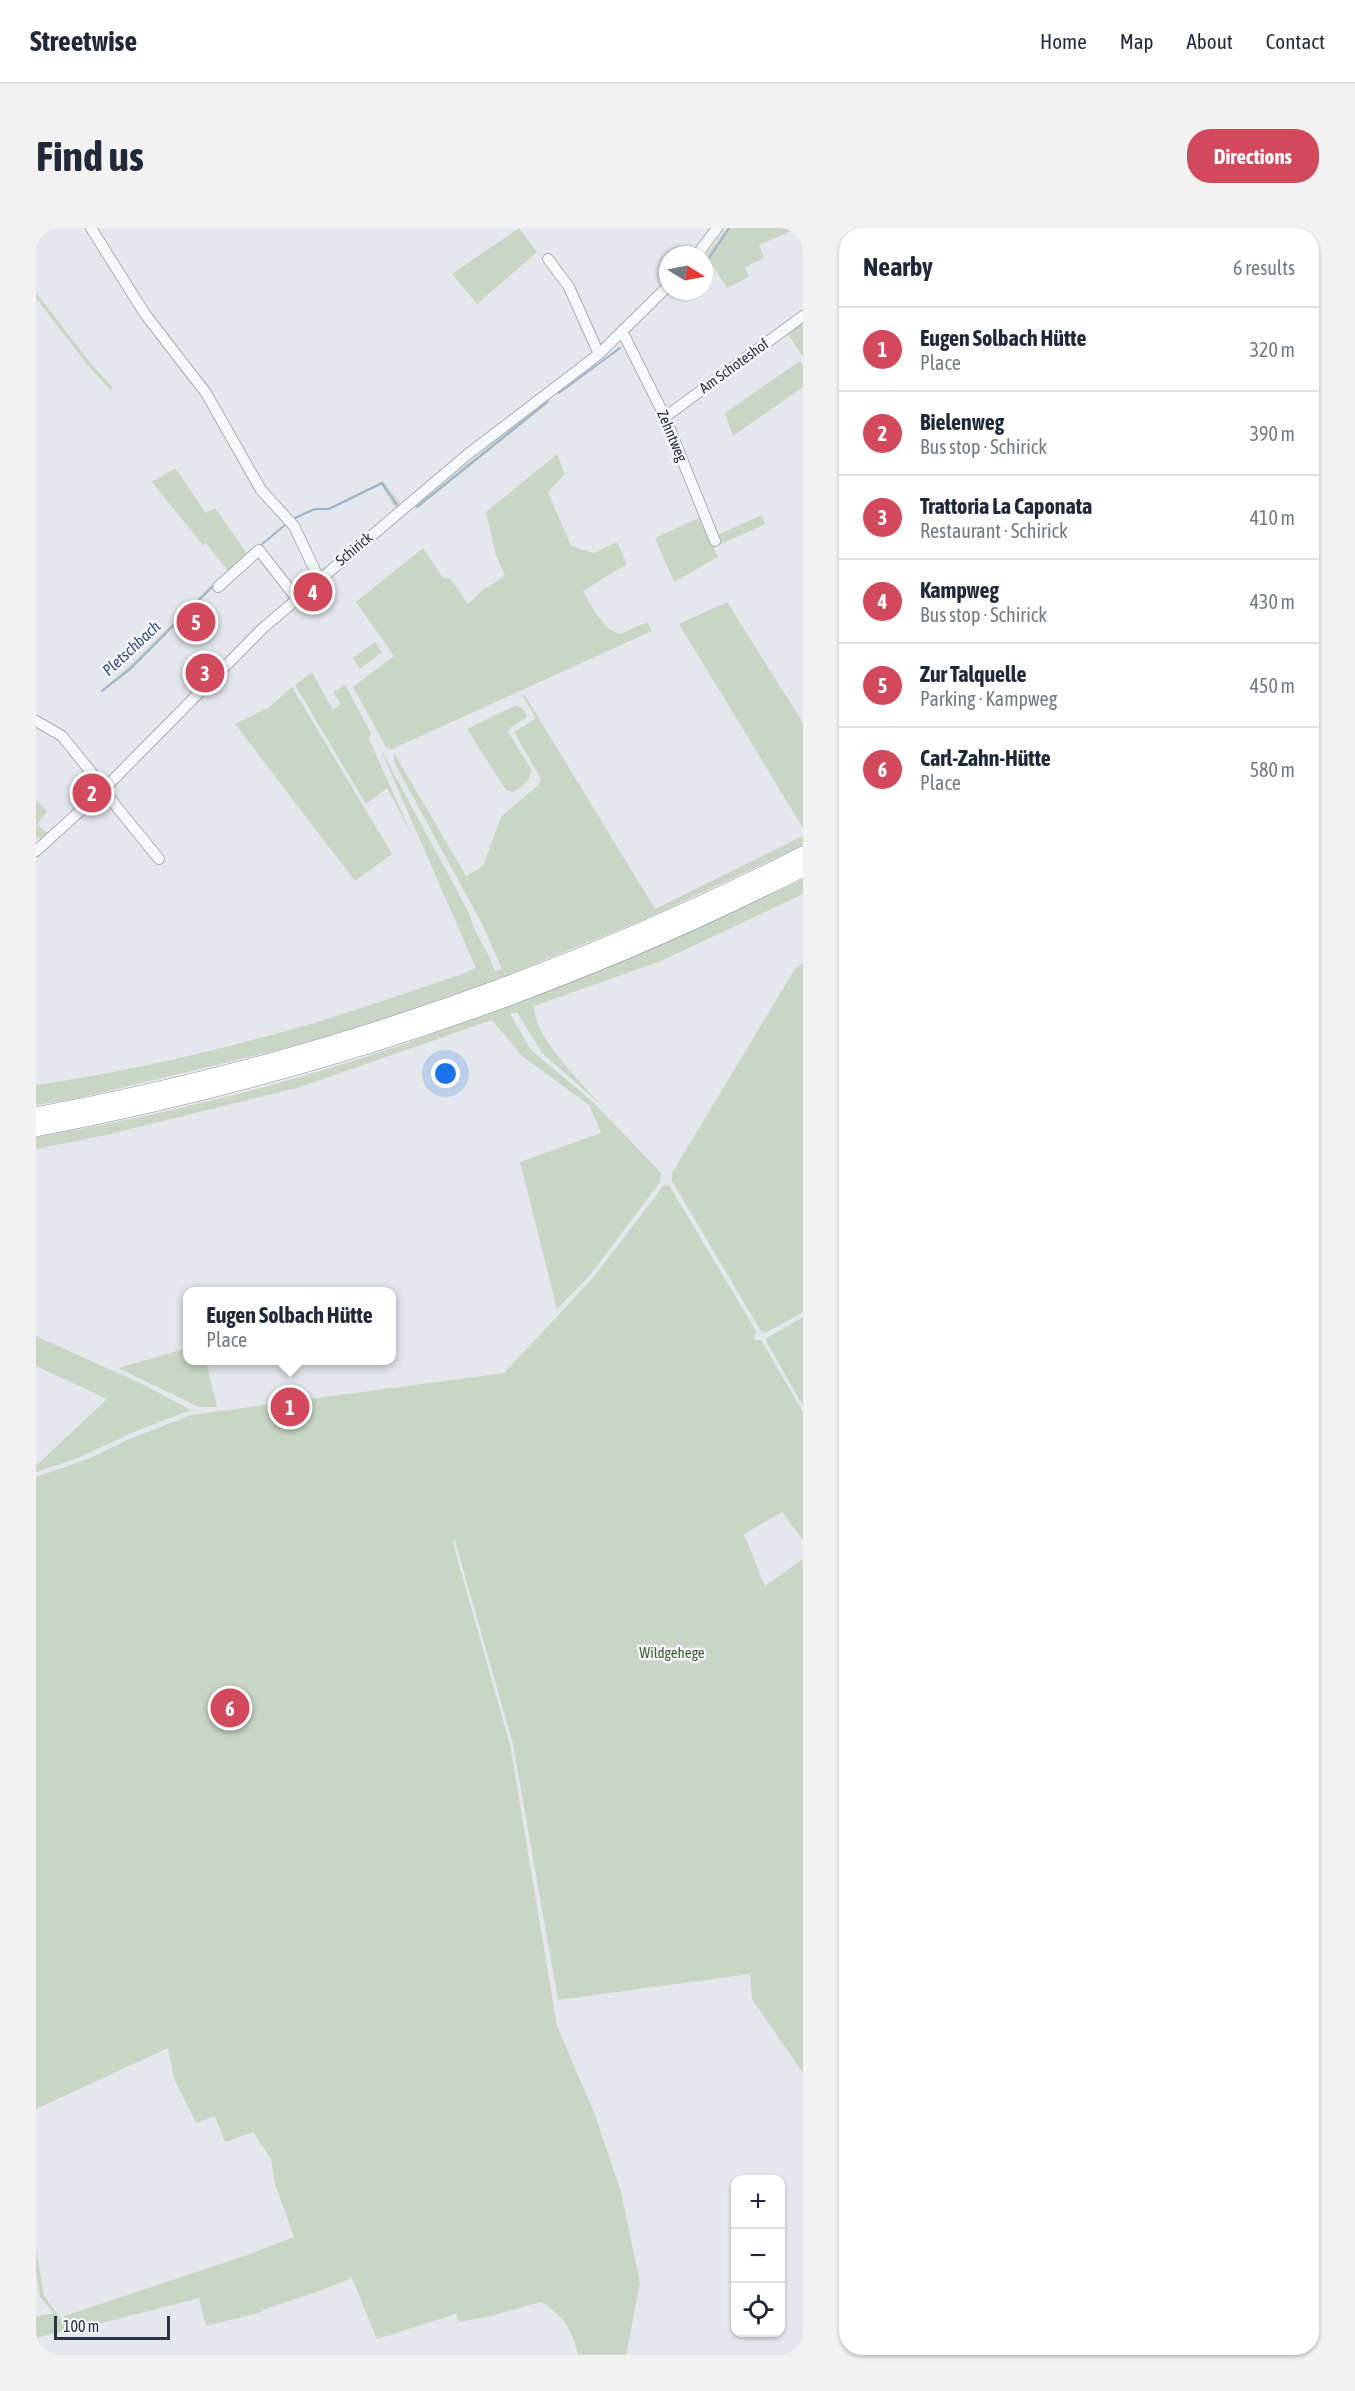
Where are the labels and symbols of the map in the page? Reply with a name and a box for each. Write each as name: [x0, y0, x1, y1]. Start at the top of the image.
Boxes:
north arrow: [659, 246, 713, 300]
street label: Am Schoteshof: [696, 335, 772, 396]
street label: Zehntweg: [654, 407, 691, 465]
street label: Schirick: [332, 528, 376, 569]
pin: 4: [294, 570, 332, 614]
pin: 5: [176, 600, 216, 644]
water label: Pletschbach: [99, 617, 164, 679]
pin: 3: [186, 650, 224, 696]
pin: 2: [72, 770, 112, 816]
your location: [431, 1059, 460, 1088]
pin: 1: [270, 1384, 310, 1430]
park label: Wildgehege: [639, 1644, 705, 1661]
pin: 6: [210, 1686, 250, 1730]
scale bar: [54, 2313, 170, 2340]

